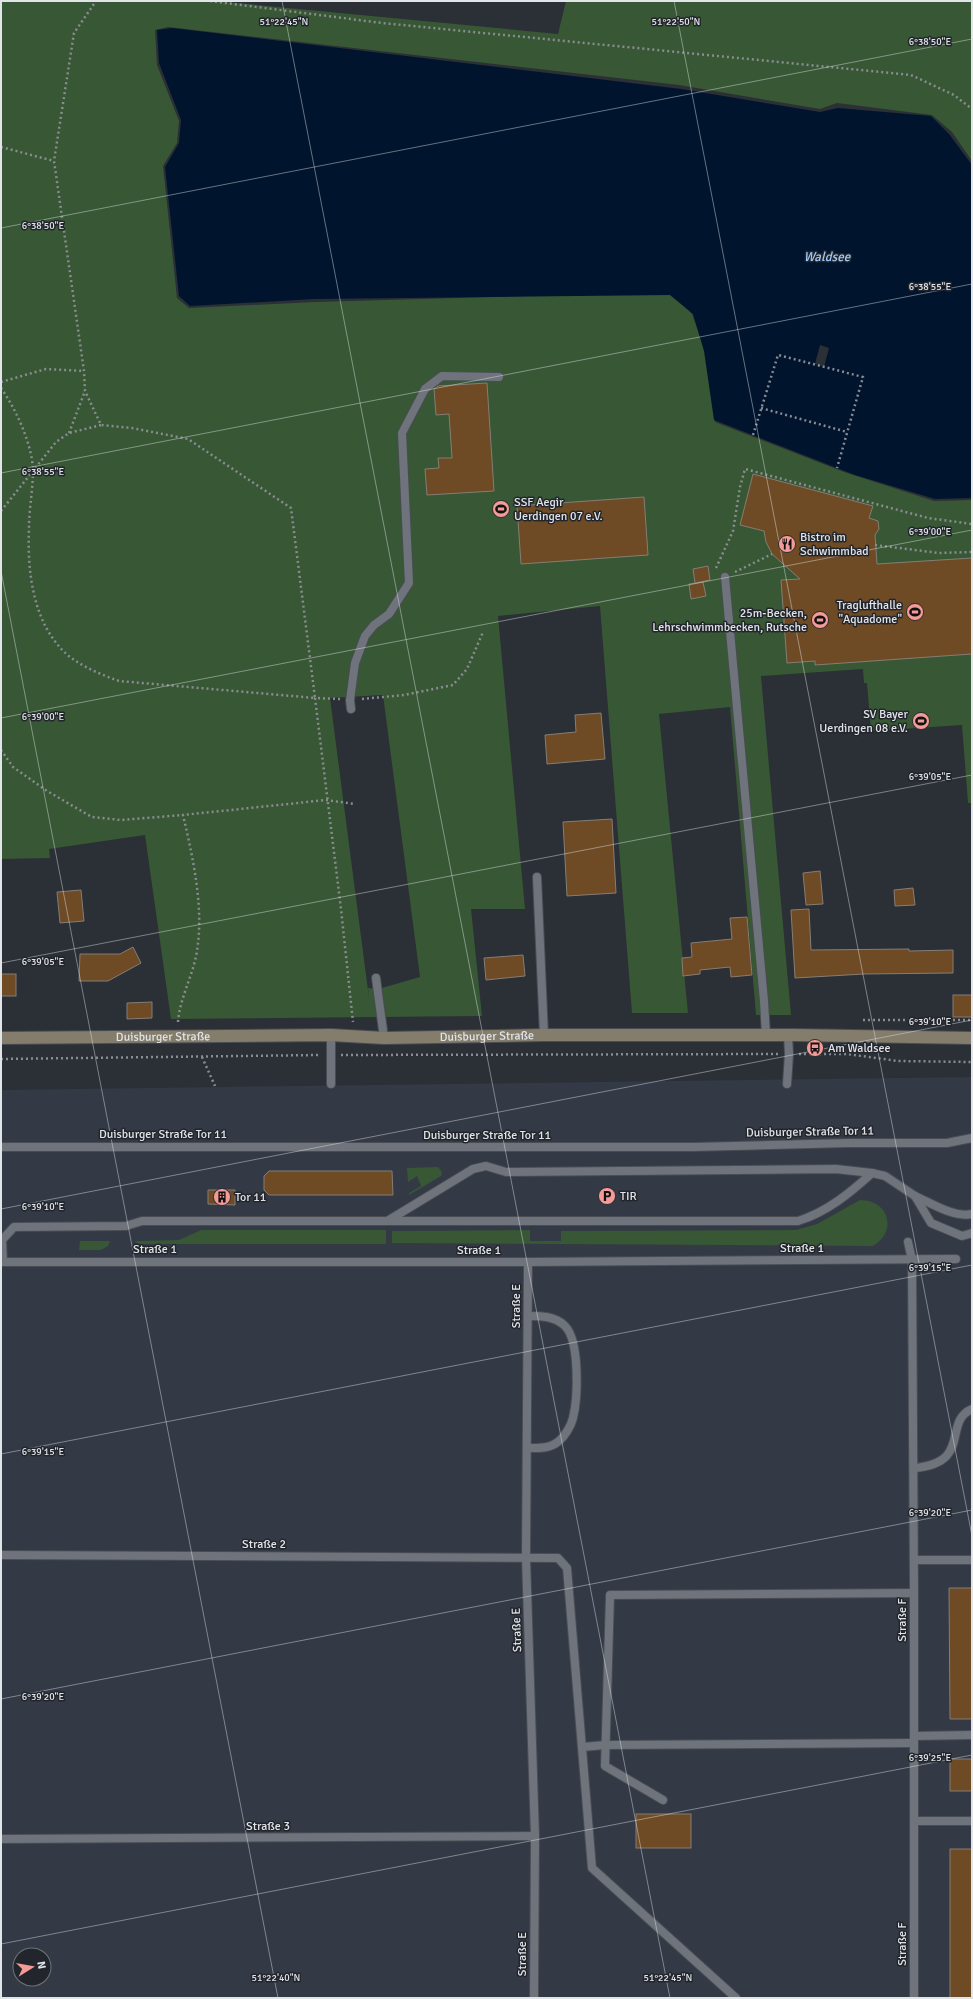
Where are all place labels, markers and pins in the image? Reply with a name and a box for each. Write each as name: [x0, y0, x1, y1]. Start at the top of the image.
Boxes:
place label: SSF Aegir Uerdingen 07 e.V.: [514, 495, 603, 524]
sports icon: SSF Aegir Uerdingen 07 e.V.: [491, 499, 511, 519]
place label: Bistro im Schwimmbad: [800, 530, 869, 559]
restaurant icon: Bistro im Schwimmbad: [777, 534, 797, 554]
place label: Traglufthalle "Aquadome": [837, 598, 902, 627]
sports icon: Traglufthalle "Aquadome": [905, 602, 925, 622]
place label: 25m-Becken, Lehrschwimmbecken, Rutsche: [652, 606, 807, 635]
sports icon: 25m-Becken, Lehrschwimmbecken, Rutsche: [810, 610, 830, 630]
place label: SV Bayer Uerdingen 08 e.V.: [819, 707, 909, 736]
sports icon: SV Bayer Uerdingen 08 e.V.: [911, 711, 931, 731]
bus stop icon: Am Waldsee: [805, 1038, 825, 1058]
place label: Am Waldsee: [828, 1041, 890, 1056]
parking icon: TIR: [597, 1186, 617, 1206]
building icon: Tor 11: [212, 1187, 232, 1207]
place label: TIR: [620, 1189, 637, 1204]
place label: Tor 11: [235, 1190, 266, 1205]

